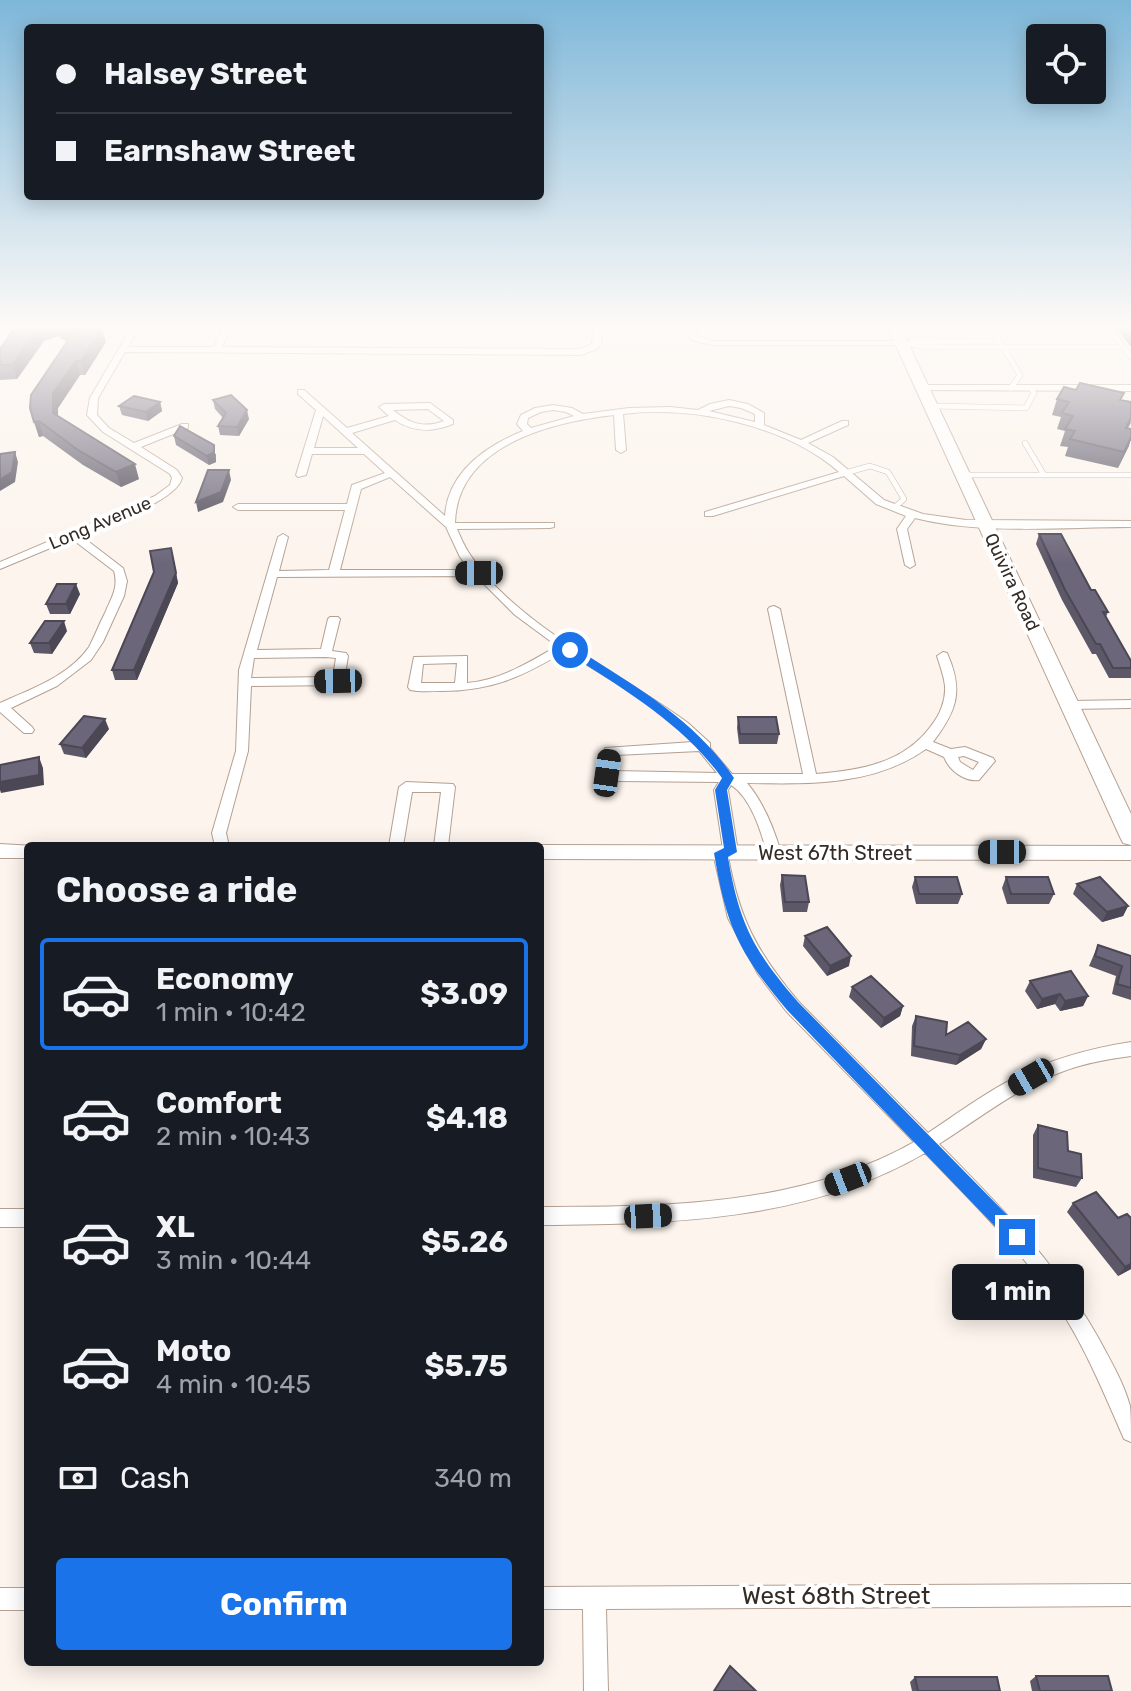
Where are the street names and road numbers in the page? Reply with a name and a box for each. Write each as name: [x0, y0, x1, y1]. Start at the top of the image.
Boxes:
street label: Long Avenue: [46, 492, 154, 554]
street label: Quivira Road: [980, 530, 1044, 634]
street label: West 67th Street: [758, 841, 912, 865]
street label: West 68th Street: [742, 1582, 930, 1610]

